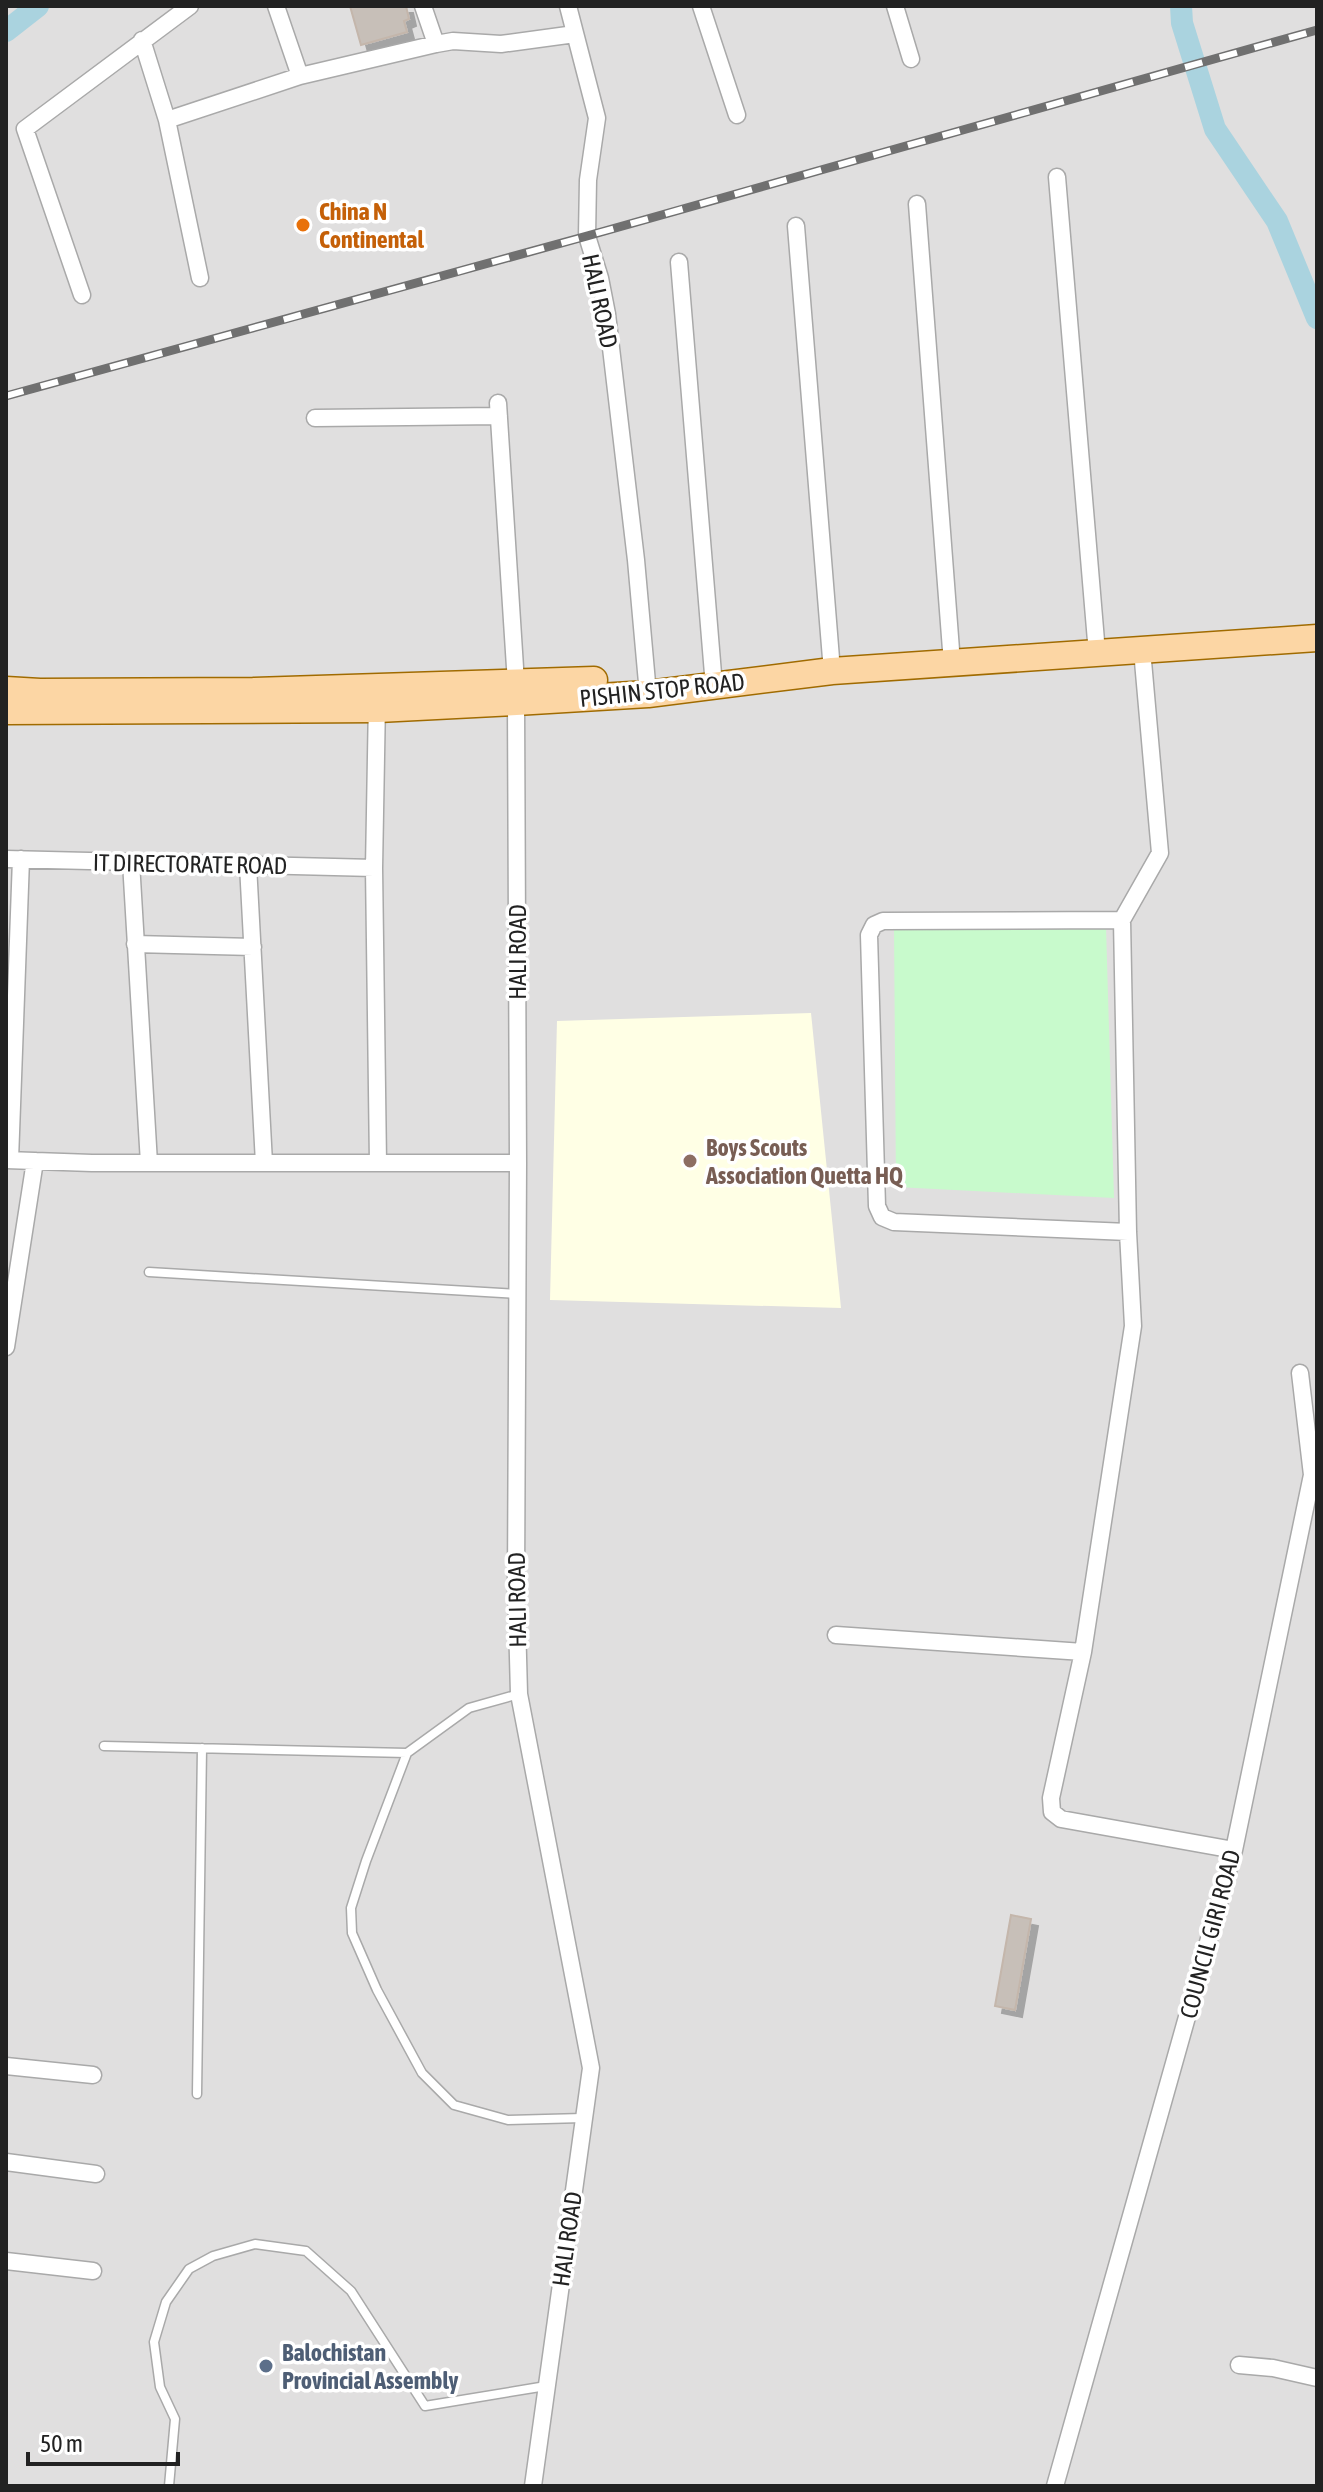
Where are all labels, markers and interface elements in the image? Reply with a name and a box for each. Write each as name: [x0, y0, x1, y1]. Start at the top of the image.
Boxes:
place label: China N Continental: [319, 198, 424, 253]
marker: China N Continental: [294, 216, 312, 234]
street label: HALI ROAD: [577, 252, 623, 350]
street label: PISHIN STOP ROAD: [578, 668, 746, 712]
street label: IT DIRECTORATE ROAD: [93, 849, 287, 879]
street label: HALI ROAD: [504, 904, 531, 1000]
place label: Boys Scouts Association Quetta HQ: [705, 1134, 903, 1189]
marker: Boys Scouts Association Quetta HQ: [681, 1152, 699, 1170]
street label: HALI ROAD: [503, 1552, 531, 1648]
street label: COUNCIL GIRI ROAD: [1175, 1847, 1245, 2021]
street label: HALI ROAD: [547, 2190, 587, 2288]
place label: Balochistan Provincial Assembly: [282, 2339, 459, 2394]
marker: Balochistan Provincial Assembly: [257, 2357, 275, 2375]
scale bar: [28, 2416, 178, 2466]
text: 50 m: [40, 2430, 83, 2457]

